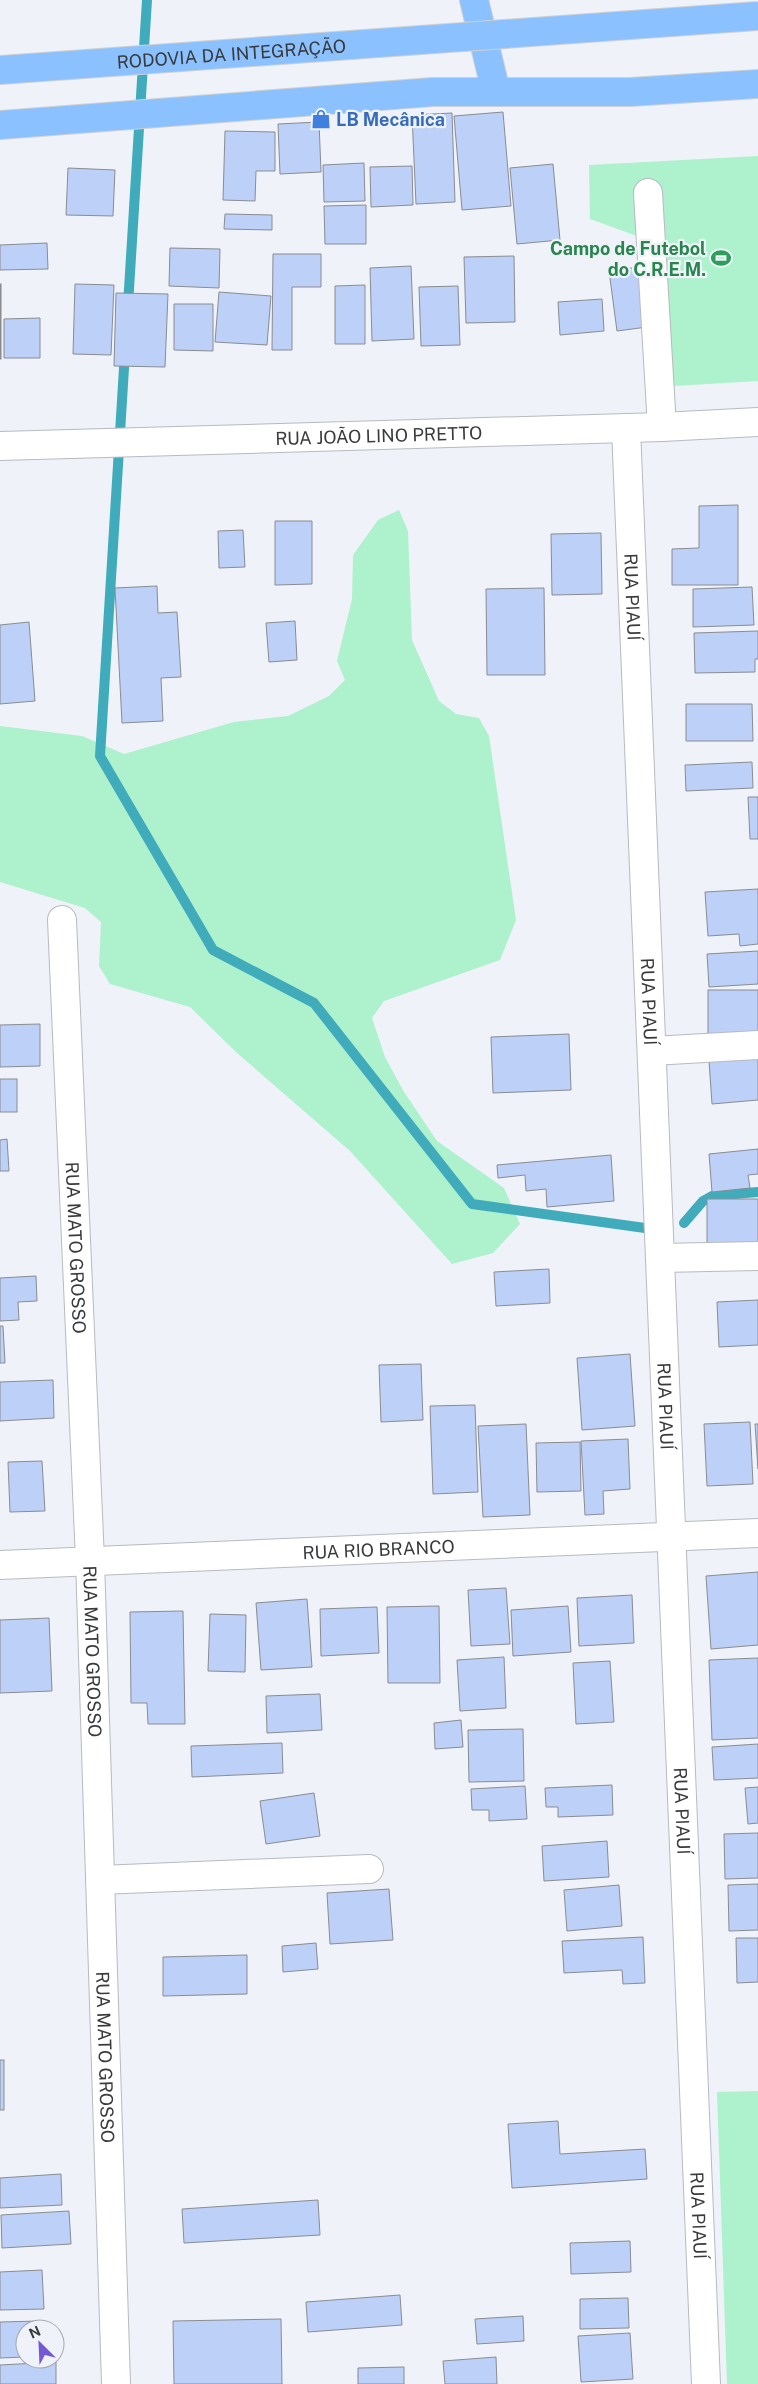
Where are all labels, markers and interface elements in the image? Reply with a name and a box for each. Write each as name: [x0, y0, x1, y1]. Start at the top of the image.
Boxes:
street label: RODOVIA DA INTEGRAÇÃO: [116, 35, 347, 72]
shop icon: LB Mecânica: [310, 108, 332, 130]
place label: LB Mecânica: [336, 109, 445, 130]
place label: Campo de Futebol do C.R.E.M.: [550, 238, 706, 280]
sports icon: Campo de Futebol do C.R.E.M.: [710, 247, 732, 269]
street label: RUA JOÃO LINO PRETTO: [275, 422, 483, 449]
street label: RUA PIAUÍ: [621, 553, 646, 642]
street label: RUA PIAUÍ: [637, 957, 663, 1047]
street label: RUA MATO GROSSO: [62, 1161, 91, 1334]
street label: RUA PIAUÍ: [654, 1362, 679, 1451]
street label: RUA RIO BRANCO: [302, 1535, 455, 1563]
street label: RUA MATO GROSSO: [80, 1565, 106, 1738]
street label: RUA PIAUÍ: [670, 1767, 696, 1856]
street label: RUA MATO GROSSO: [92, 1971, 119, 2143]
street label: RUA PIAUÍ: [687, 2171, 712, 2261]
north arrow: [15, 2319, 65, 2369]
text: N: [26, 2323, 43, 2342]

